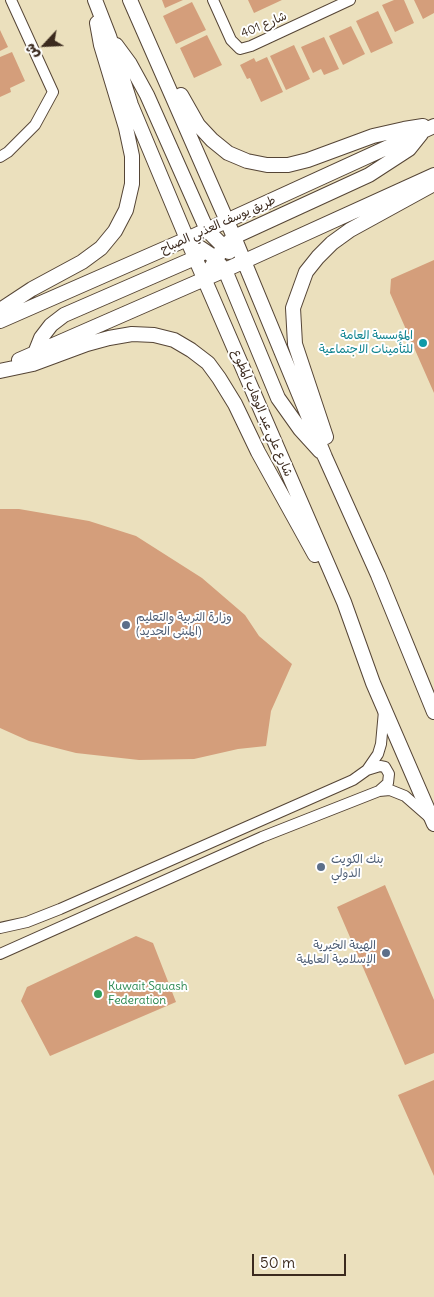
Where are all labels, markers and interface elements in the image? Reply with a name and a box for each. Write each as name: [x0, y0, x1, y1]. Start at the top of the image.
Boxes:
street label: شارع 401: [239, 9, 289, 41]
north arrow: [20, 20, 70, 70]
text: ش: [20, 41, 43, 62]
street label: طريق يوسف العذبي الصباح: [158, 193, 278, 257]
place label: المؤسسة العامة للتأمينات الاجتماعية: [319, 329, 413, 357]
marker: المؤسسة العامة للتأمينات الاجتماعية: [417, 337, 429, 349]
street label: شارع علي عبد الوهاب المطوع: [229, 347, 295, 479]
place label: وزارة التربية والتعليم (المبنى الجديد): [136, 611, 232, 639]
marker: وزارة التربية والتعليم (المبنى الجديد): [120, 619, 132, 631]
place label: بنك الكويت الدولي: [331, 853, 384, 881]
marker: بنك الكويت الدولي: [315, 861, 327, 873]
place label: الهيئة الخيرية الإسلامية العالمية: [297, 939, 376, 967]
marker: الهيئة الخيرية الإسلامية العالمية: [380, 947, 392, 959]
place label: Kuwait Squash Federation: [108, 980, 188, 1008]
marker: Kuwait Squash Federation: [92, 988, 104, 1000]
scale bar: [254, 1244, 348, 1276]
text: 50 m: [260, 1253, 295, 1272]

